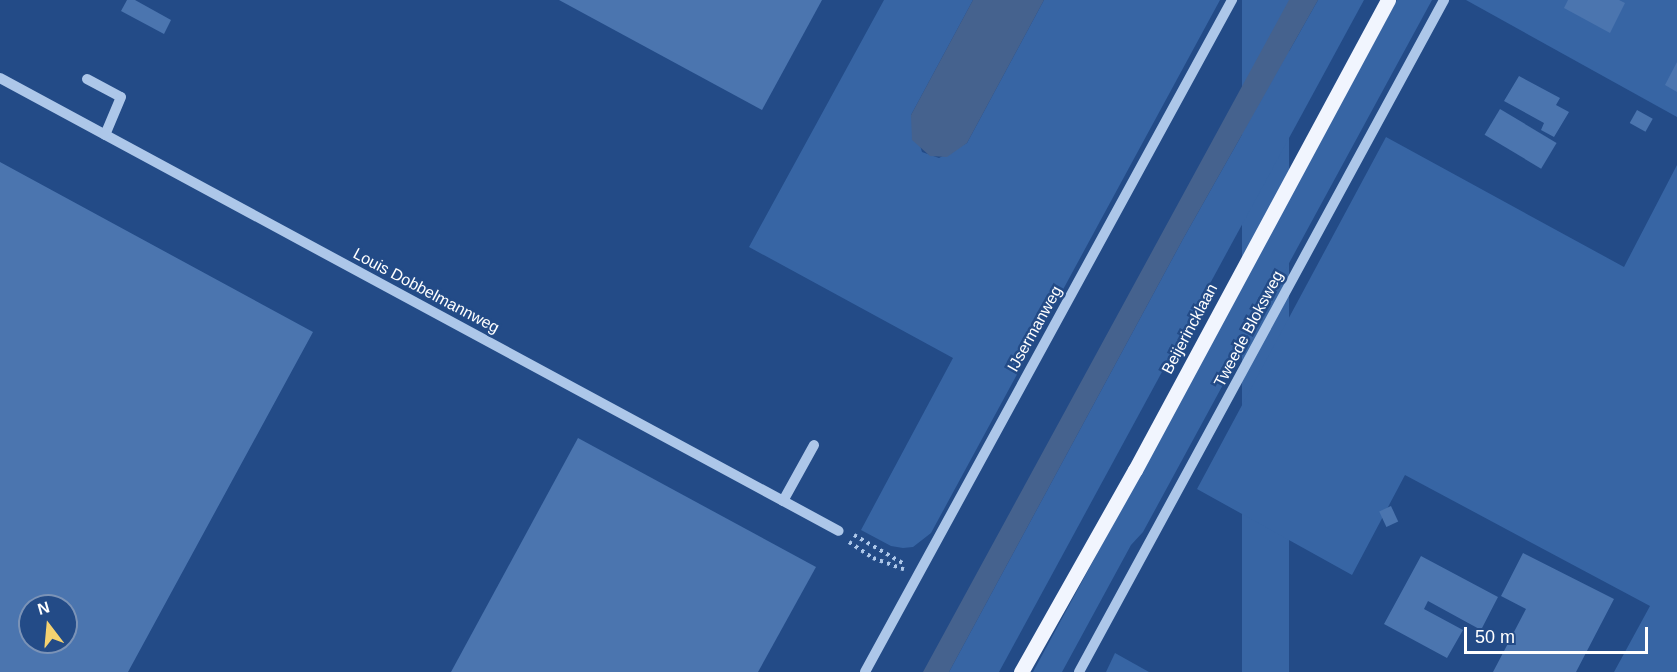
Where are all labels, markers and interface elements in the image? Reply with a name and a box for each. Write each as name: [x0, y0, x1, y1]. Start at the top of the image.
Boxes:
street label: Louis Dobbelmannweg: [350, 244, 502, 338]
street label: Tweede Bloksweg: [1210, 268, 1288, 390]
street label: Beijerincklaan: [1158, 281, 1222, 377]
street label: IJsermanweg: [1004, 283, 1066, 375]
north arrow: [18, 594, 78, 654]
text: N: [36, 598, 51, 618]
scale bar: [1467, 615, 1652, 653]
text: 50 m: [1475, 627, 1515, 647]

